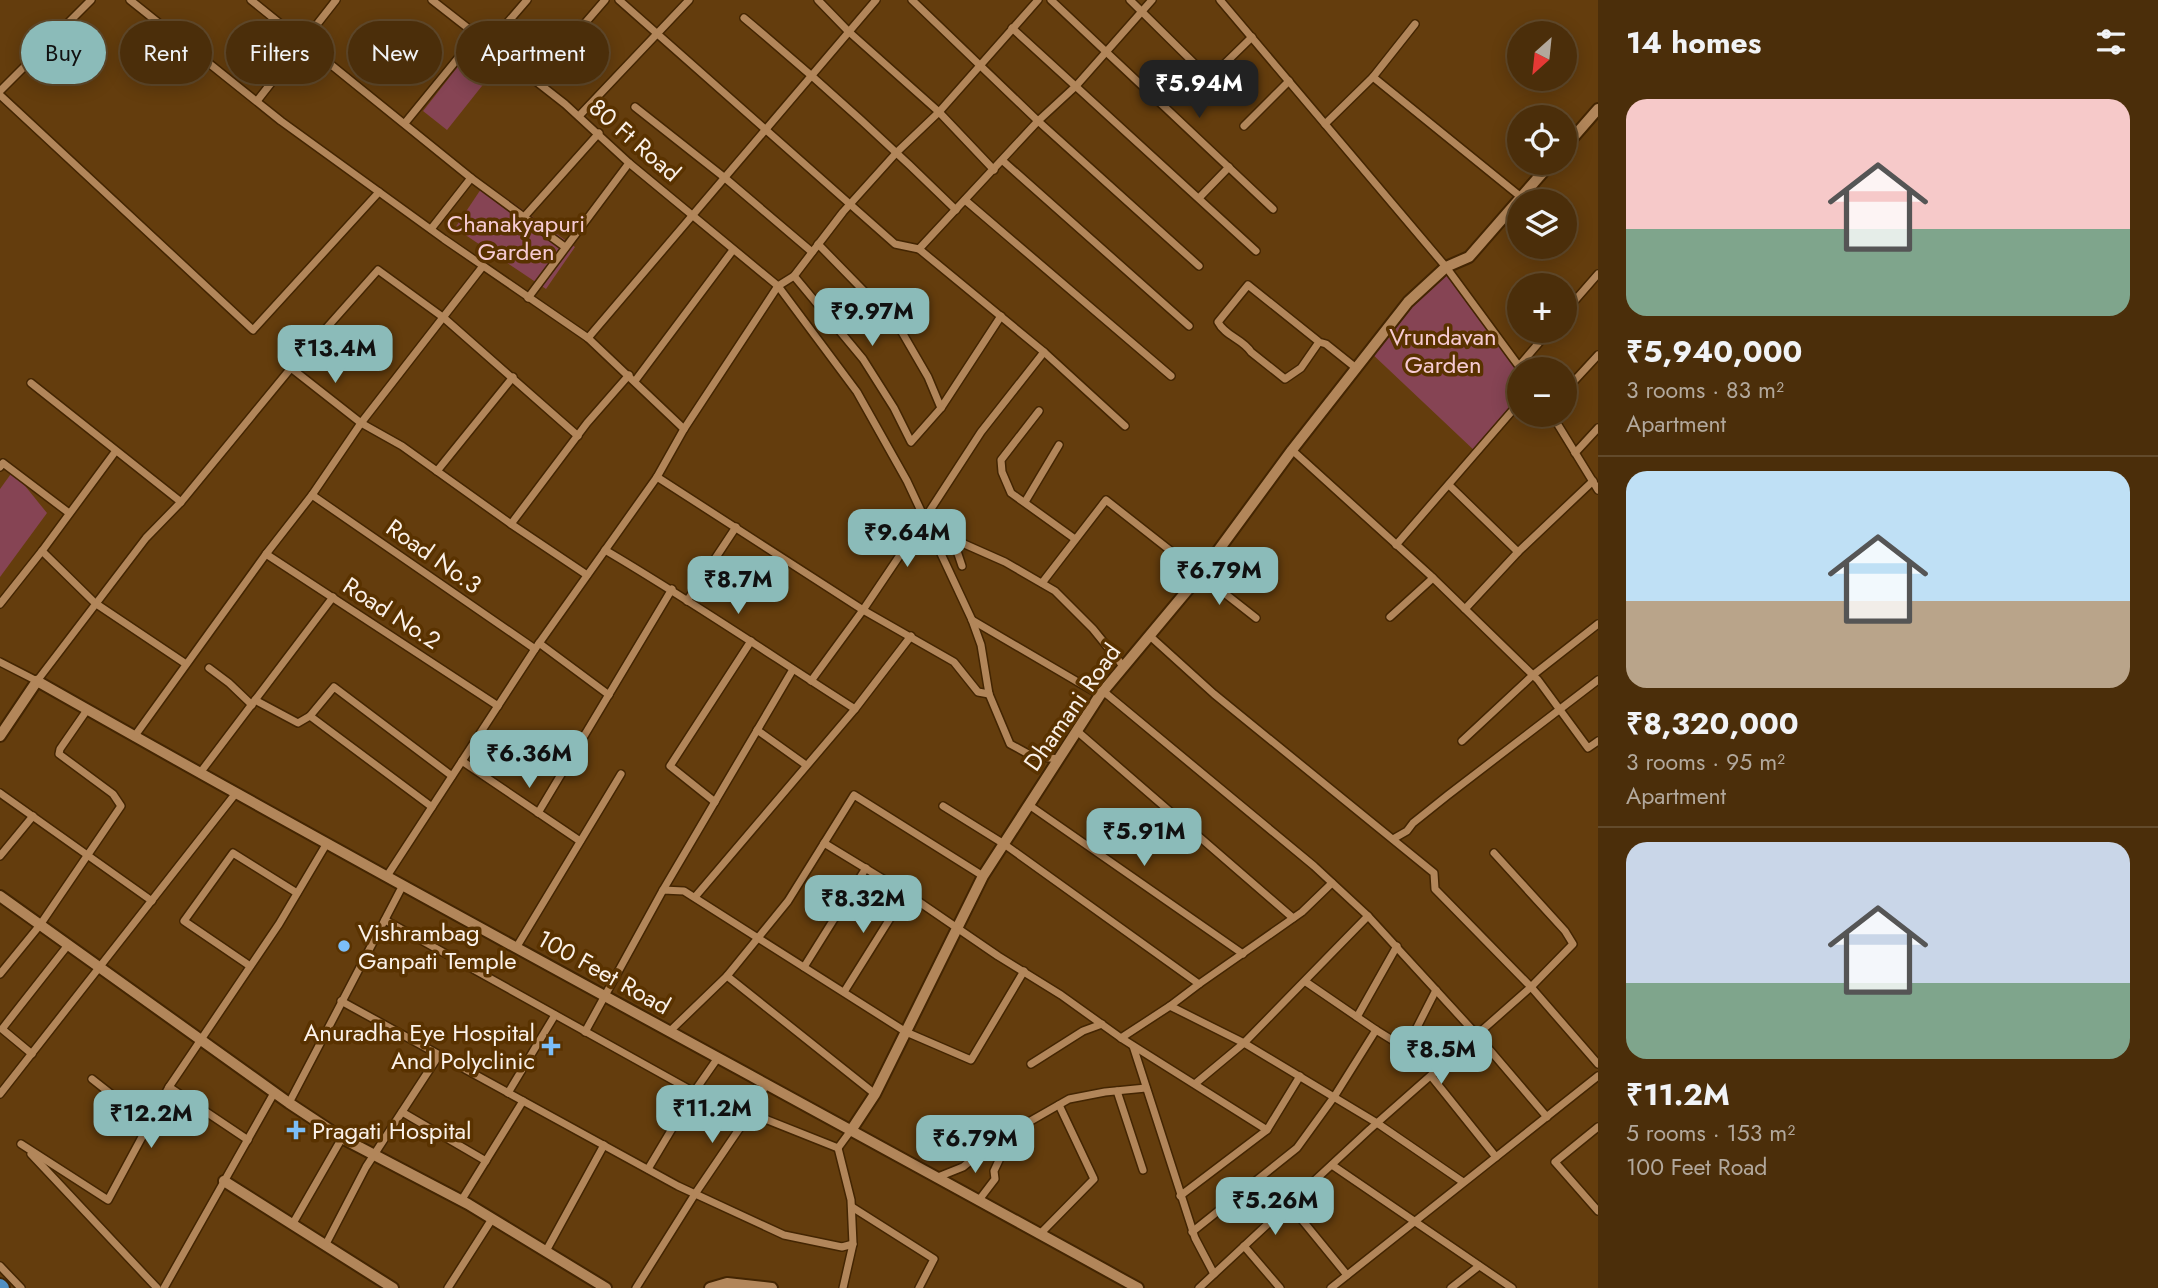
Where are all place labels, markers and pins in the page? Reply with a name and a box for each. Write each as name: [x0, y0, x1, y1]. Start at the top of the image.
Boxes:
pin: ₹5.94M: [1142, 60, 1256, 120]
pin: ₹9.97M: [815, 288, 929, 348]
pin: ₹13.4M: [278, 326, 392, 385]
pin: ₹9.64M: [850, 510, 964, 569]
pin: ₹6.79M: [1162, 548, 1276, 607]
pin: ₹8.7M: [689, 556, 787, 616]
pin: ₹6.36M: [472, 730, 586, 790]
pin: ₹5.91M: [1087, 808, 1201, 868]
pin: ₹8.32M: [806, 876, 920, 935]
place label: Vishrambag Ganpati Temple: [358, 915, 517, 978]
marker: Vishrambag Ganpati Temple: [336, 938, 352, 954]
place label: Anuradha Eye Hospital And Polyclinic: [304, 1015, 535, 1078]
pin: ₹8.5M: [1392, 1026, 1490, 1086]
marker: Anuradha Eye Hospital And Polyclinic: [541, 1036, 561, 1056]
pin: ₹11.2M: [655, 1086, 769, 1145]
pin: ₹12.2M: [94, 1090, 208, 1150]
place label: Pragati Hospital: [312, 1113, 472, 1148]
pin: ₹6.79M: [918, 1116, 1032, 1175]
marker: Pragati Hospital: [286, 1120, 306, 1140]
pin: ₹5.26M: [1218, 1178, 1332, 1237]

